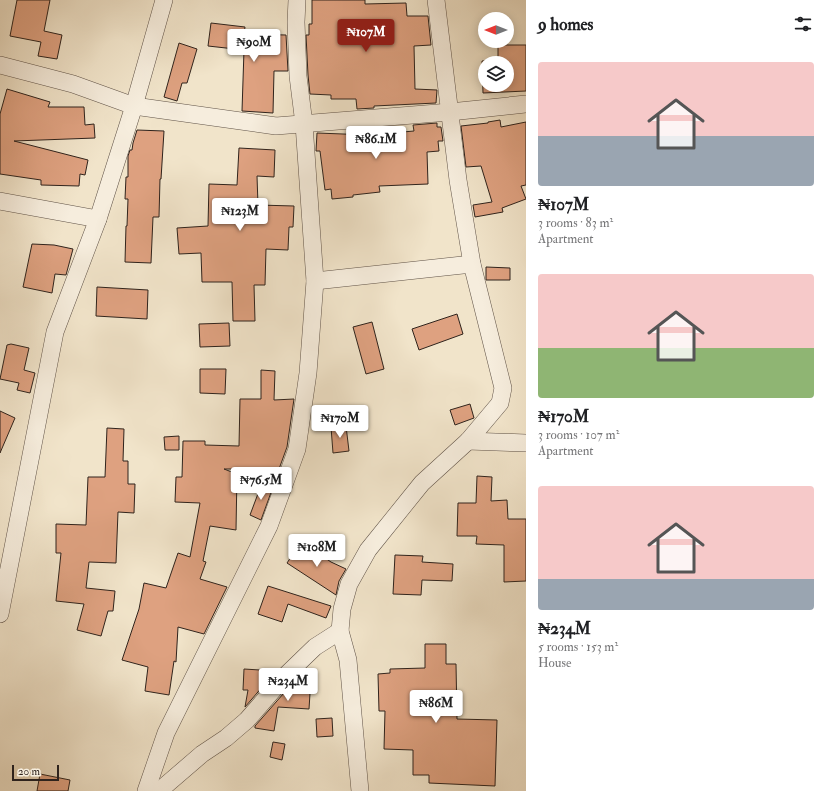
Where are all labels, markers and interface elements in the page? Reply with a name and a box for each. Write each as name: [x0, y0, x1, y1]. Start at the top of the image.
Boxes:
north arrow: [478, 12, 514, 48]
map controls: [478, 12, 514, 92]
icon: filters: [792, 13, 814, 35]
text: 9 homes: [538, 14, 593, 35]
pin: ₦107M: [338, 19, 394, 53]
text: ₦107M: [346, 24, 386, 40]
pin: ₦90M: [230, 29, 278, 63]
text: ₦90M: [236, 34, 272, 50]
button: layers: [478, 56, 514, 92]
icon: home: [640, 88, 712, 160]
pin: ₦86.1M: [343, 126, 409, 160]
text: ₦86.1M: [355, 131, 397, 147]
text: ₦107M: [538, 194, 589, 215]
pin: ₦123M: [212, 198, 268, 232]
text: ₦123M: [221, 203, 259, 219]
text: 3 rooms · 83 m²: [538, 215, 613, 231]
text: Apartment: [538, 231, 594, 247]
icon: home: [640, 300, 712, 372]
pin: ₦170M: [312, 405, 368, 439]
text: ₦170M: [538, 406, 589, 427]
text: ₦170M: [320, 410, 360, 426]
text: 3 rooms · 107 m²: [538, 427, 619, 443]
text: Apartment: [538, 443, 594, 459]
pin: ₦76.5M: [228, 467, 294, 501]
text: ₦76.5M: [240, 472, 282, 488]
icon: home: [640, 512, 712, 584]
pin: ₦108M: [289, 534, 345, 568]
text: ₦108M: [297, 539, 337, 555]
text: ₦234M: [538, 618, 591, 639]
text: 5 rooms · 153 m²: [538, 639, 618, 655]
text: House: [538, 655, 571, 671]
pin: ₦234M: [260, 668, 316, 702]
text: ₦234M: [268, 673, 308, 689]
pin: ₦86M: [412, 690, 460, 724]
text: ₦86M: [419, 695, 453, 711]
scale bar: [12, 763, 59, 782]
text: 20 m: [18, 765, 40, 778]

